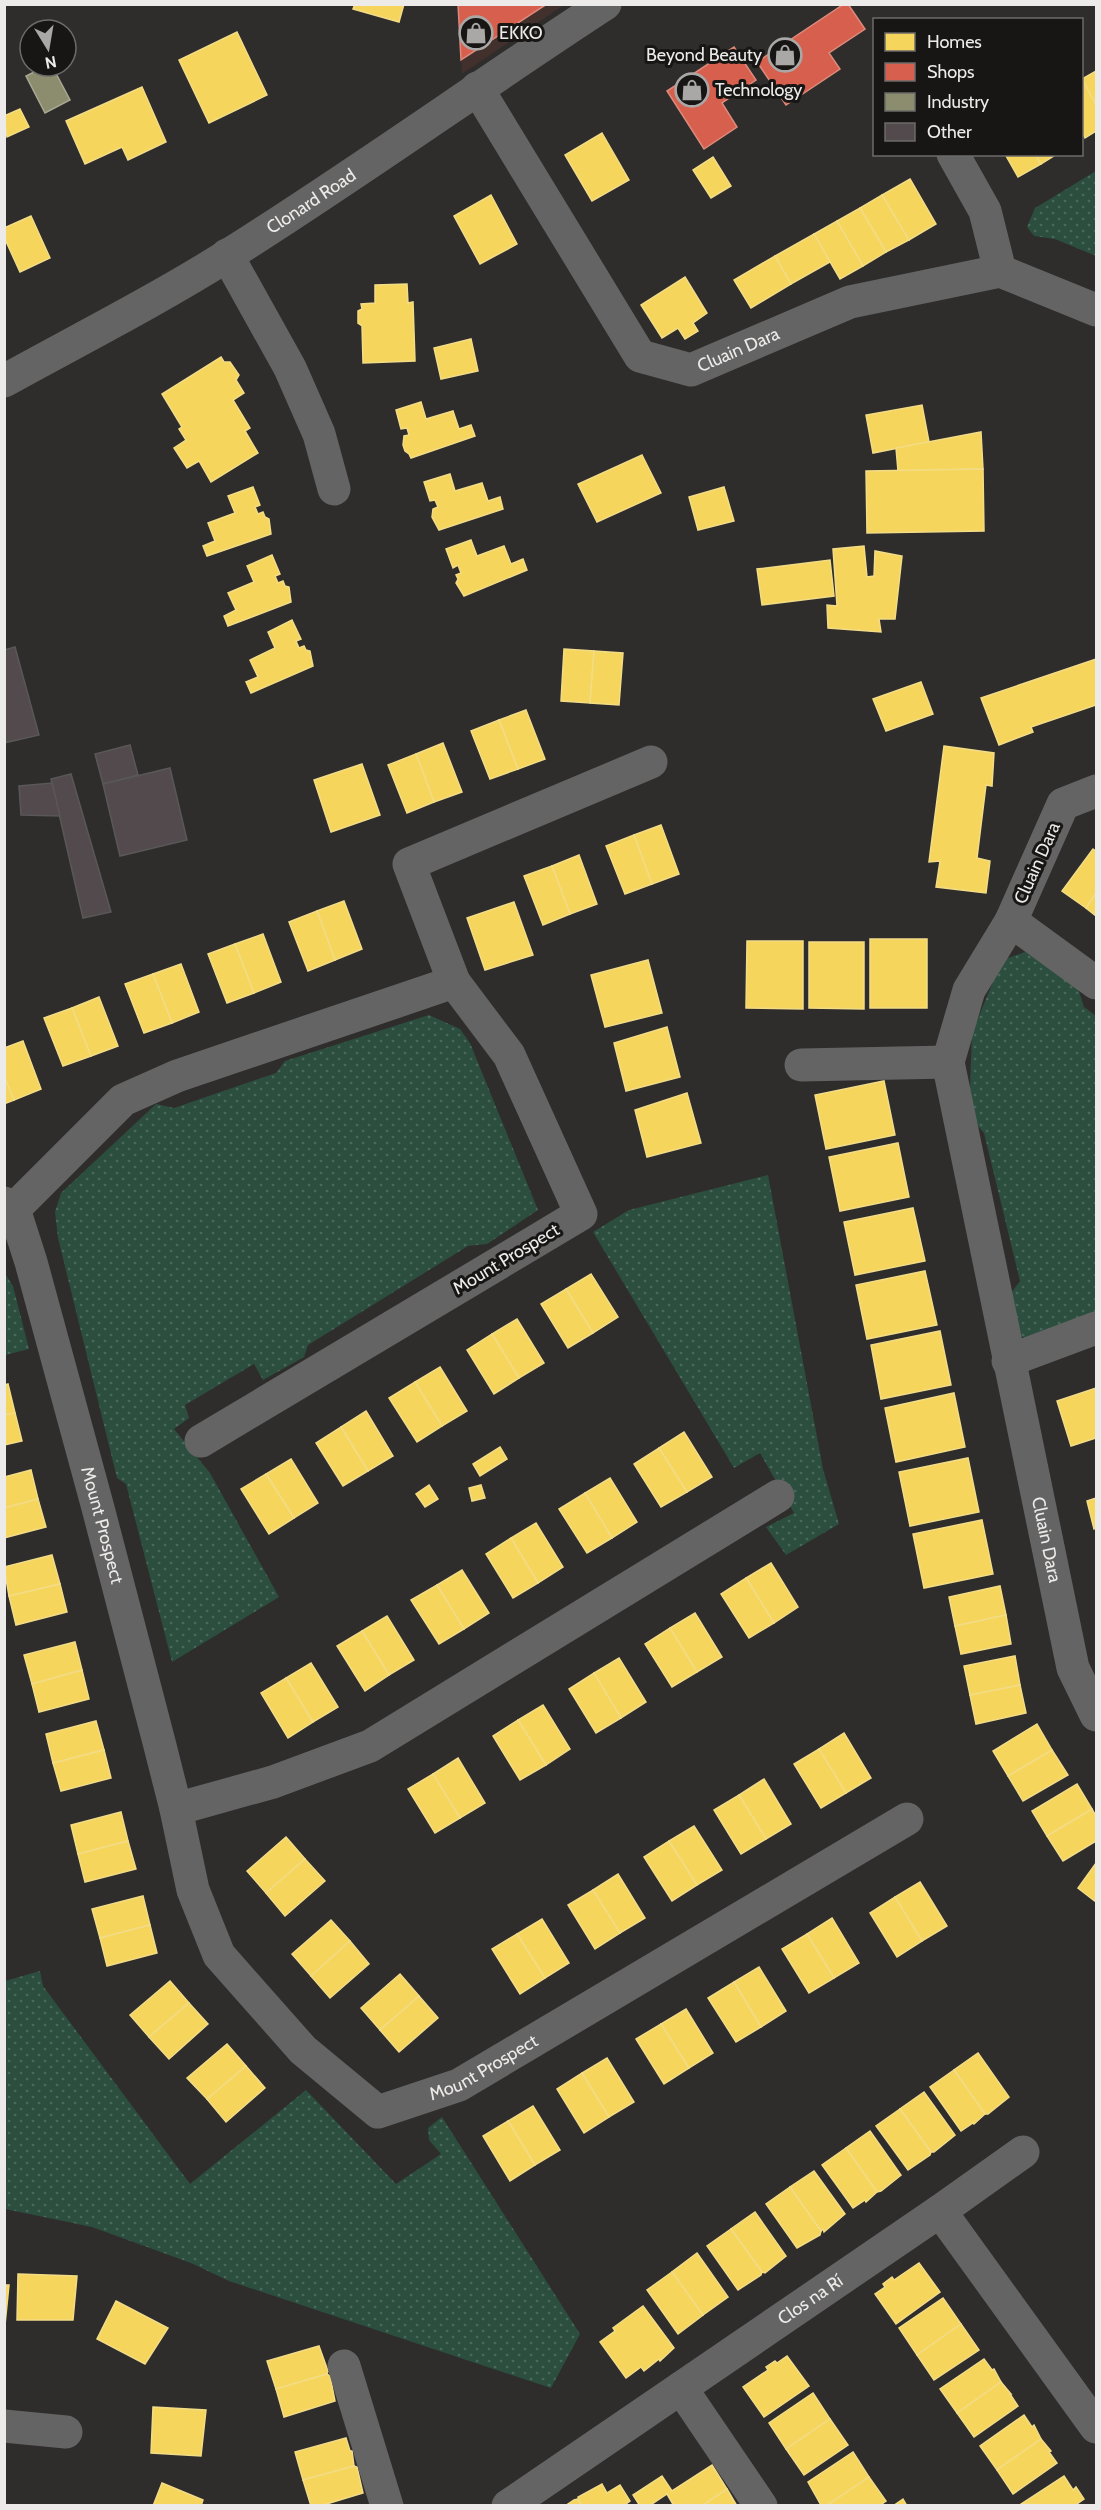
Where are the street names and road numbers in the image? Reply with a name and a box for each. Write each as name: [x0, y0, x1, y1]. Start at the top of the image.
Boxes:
street label: Clonard Road: [262, 164, 360, 239]
street label: Cluain Dara: [694, 322, 783, 377]
street label: Cluain Dara: [1009, 818, 1065, 907]
street label: Mount Prospect: [449, 1219, 563, 1299]
street label: Mount Prospect: [76, 1464, 128, 1586]
street label: Cluain Dara: [1027, 1495, 1066, 1585]
street label: Mount Prospect: [426, 2030, 542, 2105]
street label: Clos na Rí: [773, 2270, 847, 2330]

